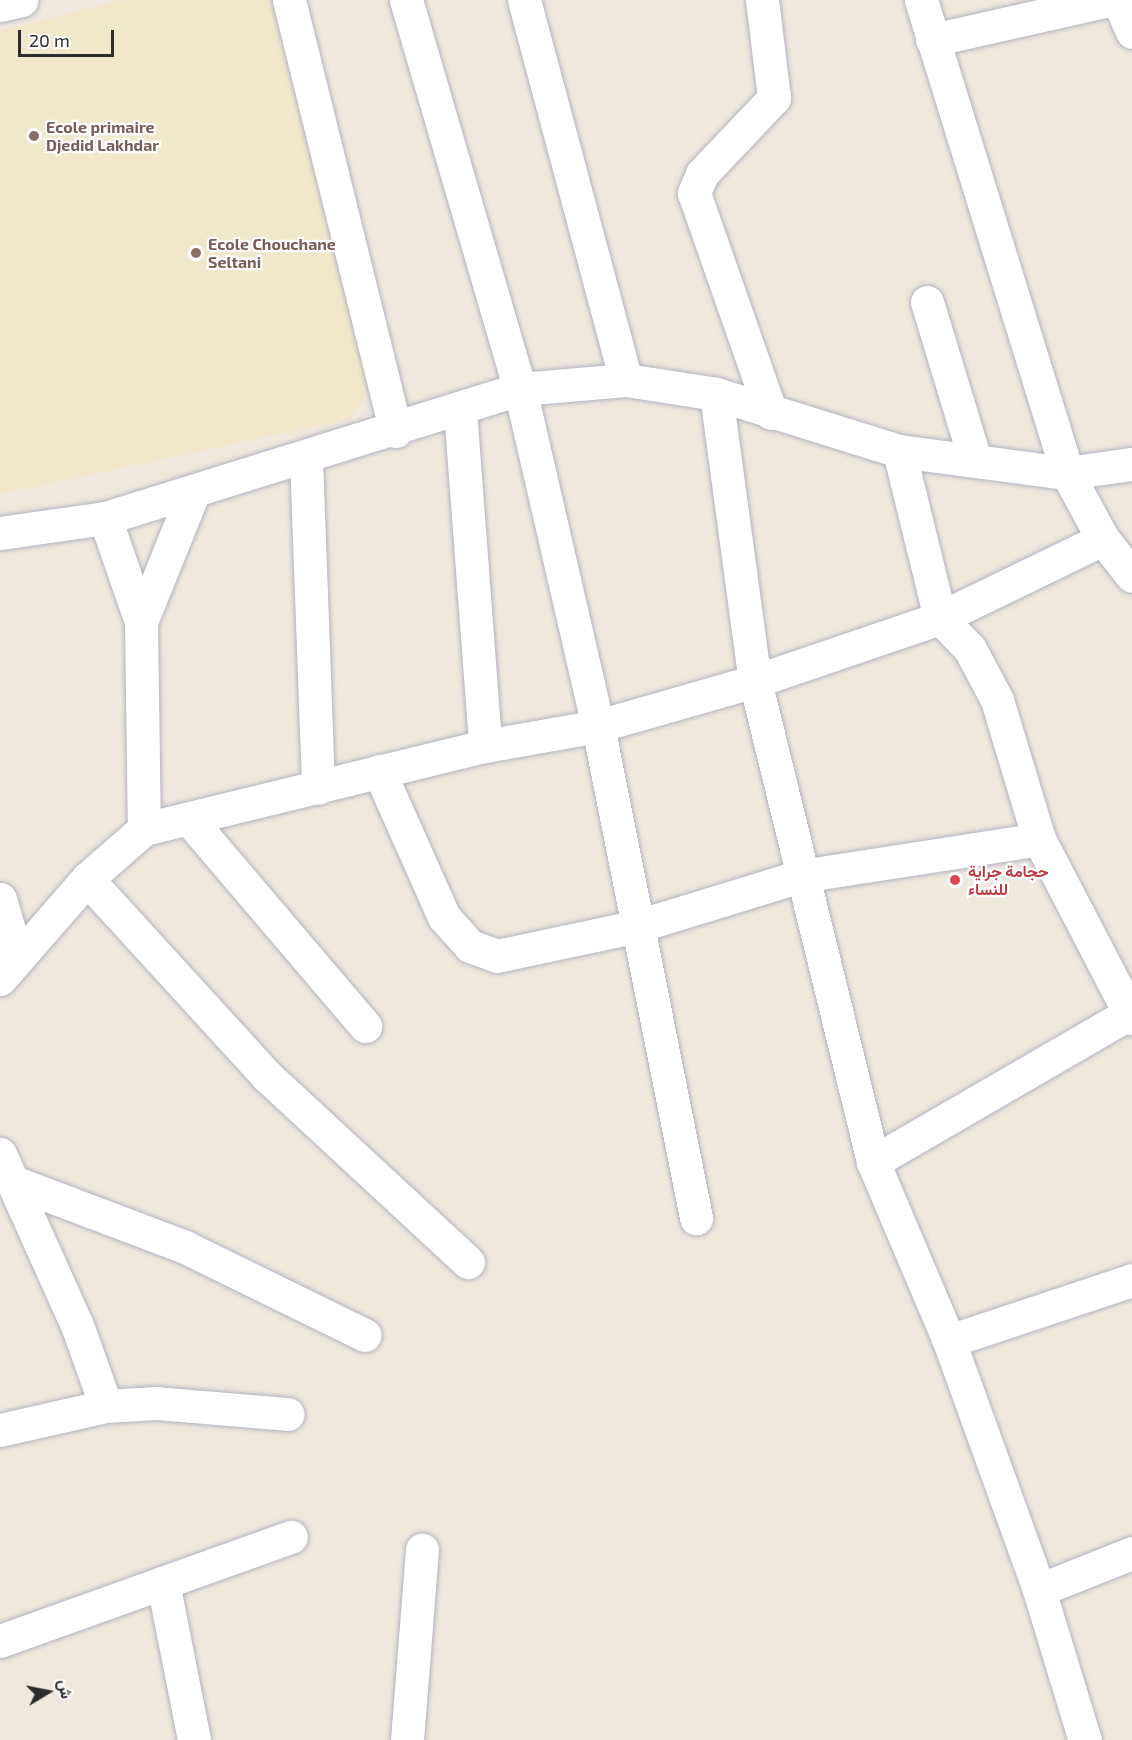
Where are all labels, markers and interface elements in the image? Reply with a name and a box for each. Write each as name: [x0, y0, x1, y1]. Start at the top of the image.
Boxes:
scale bar: [21, 18, 117, 56]
text: 20 m: [29, 29, 70, 51]
place label: Ecole primaire Djedid Lakhdar: [46, 117, 159, 155]
marker: Ecole primaire Djedid Lakhdar: [27, 129, 41, 143]
place label: Ecole Chouchane Seltani: [208, 234, 336, 272]
marker: Ecole Chouchane Seltani: [189, 246, 203, 260]
place label: حجامة جراية للنساء: [968, 861, 1049, 899]
marker: حجامة جراية للنساء: [946, 871, 964, 889]
north arrow: [18, 1662, 78, 1722]
text: ش: [55, 1678, 77, 1700]

